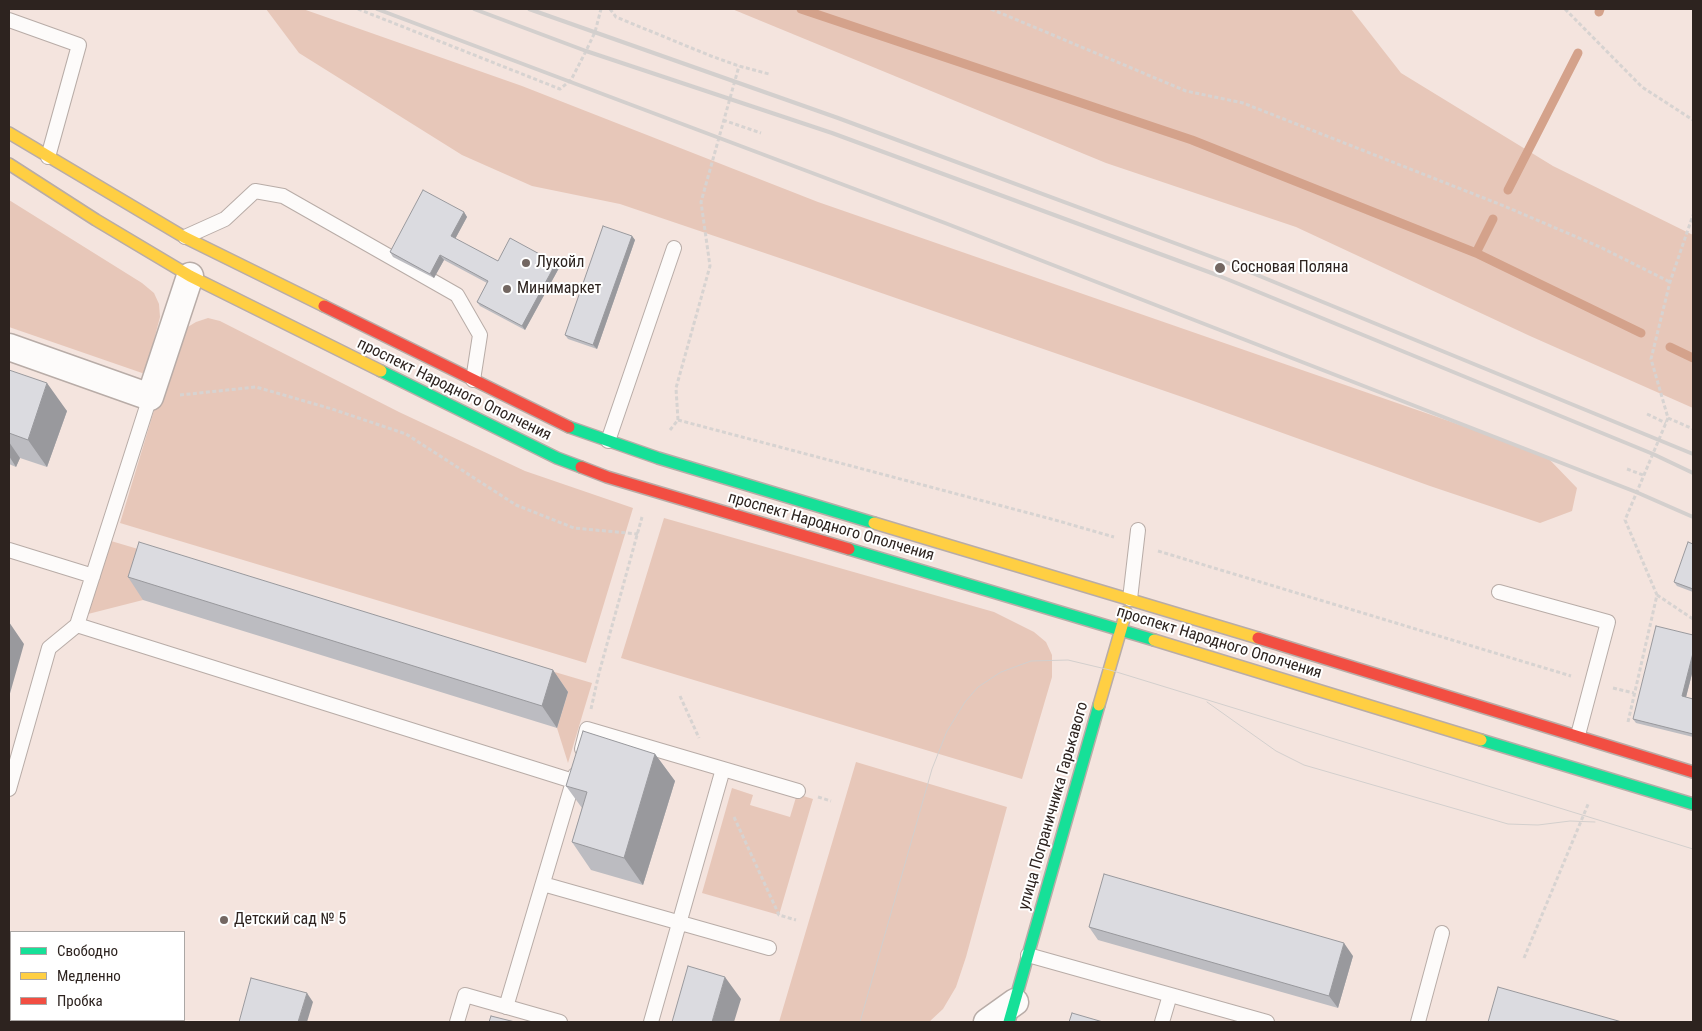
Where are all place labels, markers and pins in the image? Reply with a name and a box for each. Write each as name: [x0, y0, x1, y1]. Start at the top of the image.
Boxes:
place label: Лукойл: [536, 253, 584, 273]
marker: Лукойл: [520, 257, 532, 269]
place label: Сосновая Поляна: [1231, 258, 1348, 278]
marker: Сосновая Поляна: [1213, 261, 1227, 275]
place label: Минимаркет: [517, 279, 601, 299]
marker: Минимаркет: [501, 283, 513, 295]
place label: Детский сад № 5: [234, 910, 346, 930]
marker: Детский сад № 5: [218, 914, 230, 926]

